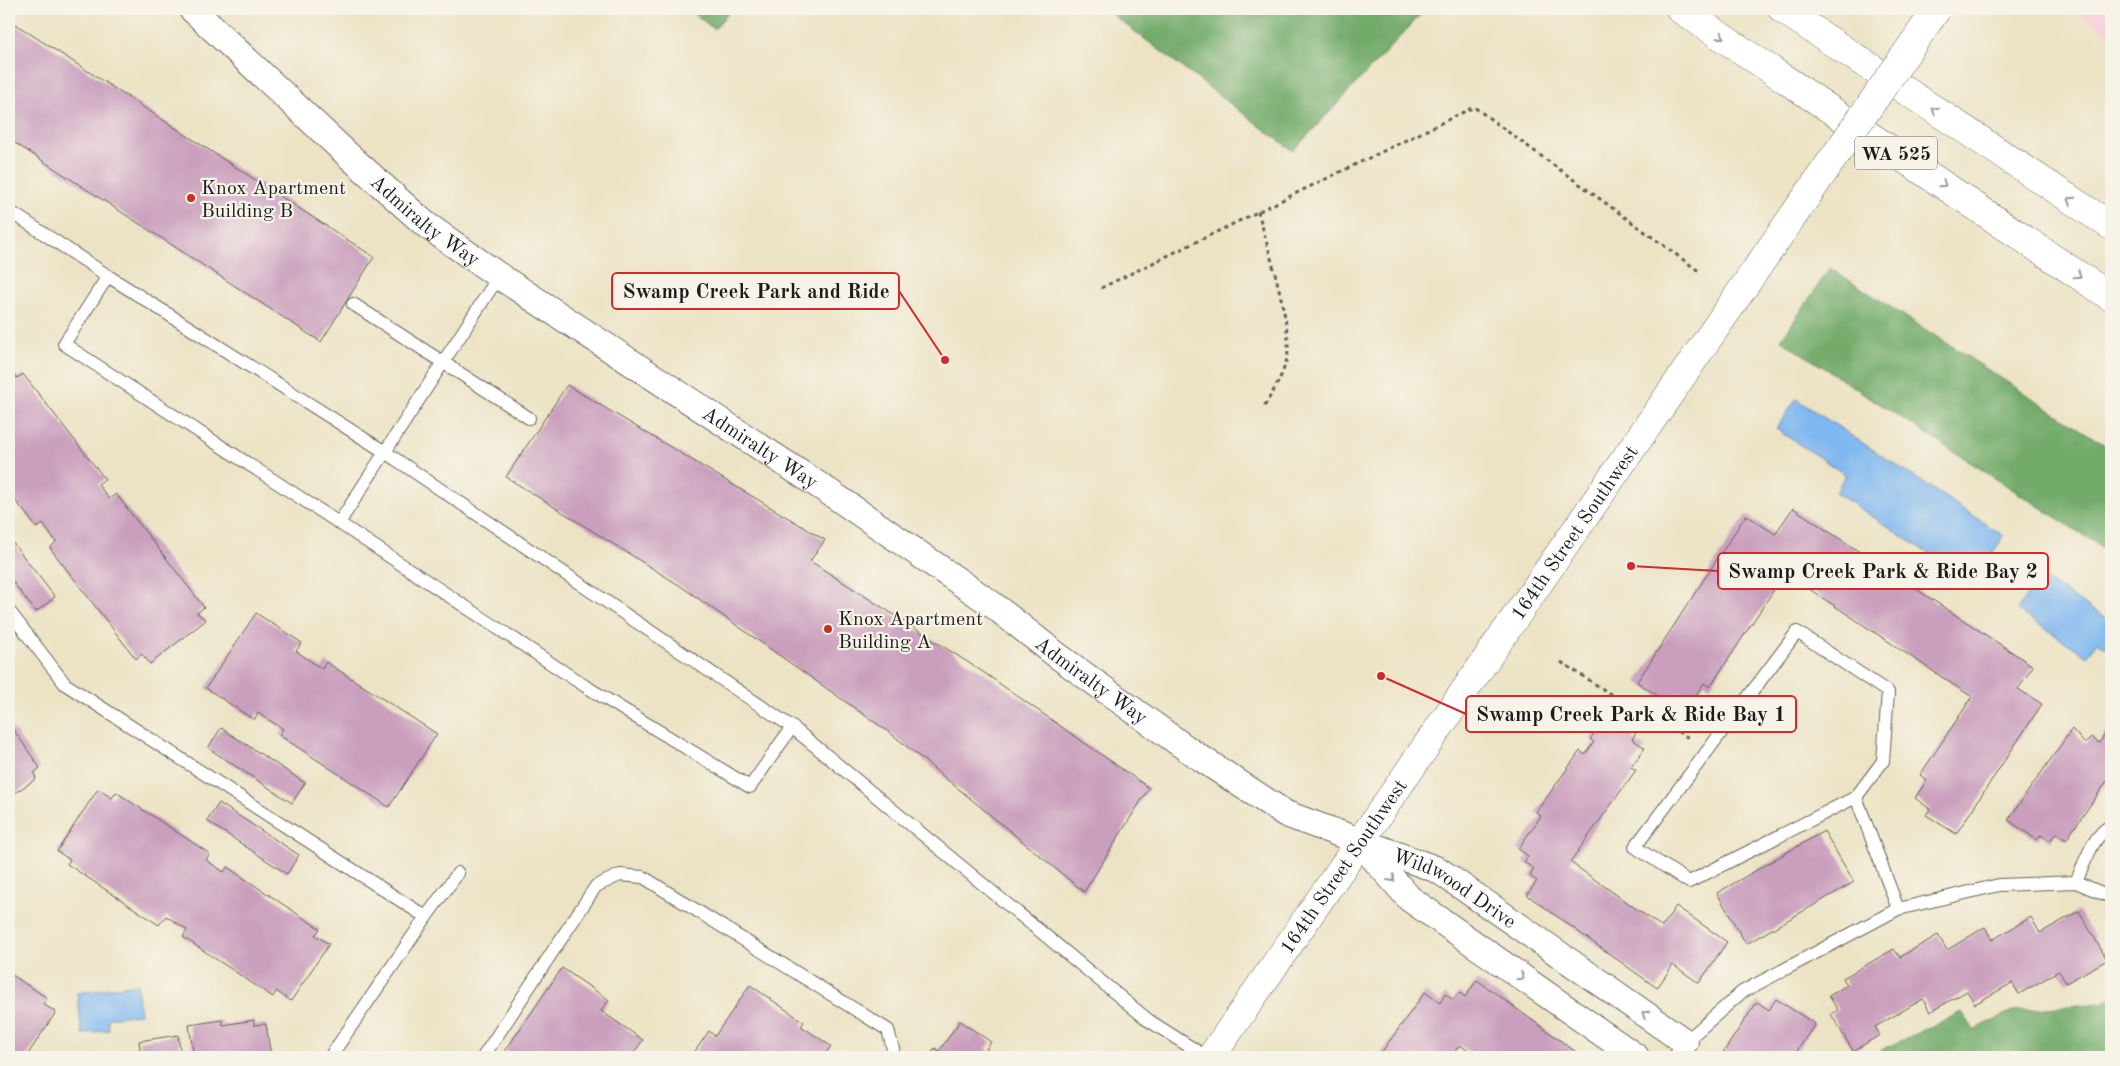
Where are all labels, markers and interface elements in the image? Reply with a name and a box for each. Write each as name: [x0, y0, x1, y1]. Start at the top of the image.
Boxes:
one-way arrow: [1715, 30, 1725, 39]
one-way arrow: [1931, 107, 1941, 116]
road number: WA 525: [1855, 136, 1937, 170]
street label: Admiralty Way: [366, 172, 483, 271]
one-way arrow: [1938, 178, 1947, 188]
place label: Knox Apartment Building B: [201, 179, 346, 222]
marker: Knox Apartment Building B: [185, 192, 197, 204]
one-way arrow: [2067, 196, 2076, 206]
one-way arrow: [2073, 269, 2082, 278]
callout: Swamp Creek Park and Ride: [612, 273, 899, 309]
text: Swamp Creek Park and Ride: [622, 282, 890, 303]
street label: Admiralty Way: [698, 404, 821, 494]
street label: 164th Street Southwest: [1508, 443, 1643, 624]
callout: Swamp Creek Park & Ride Bay 2: [1718, 553, 2048, 589]
text: Swamp Creek Park & Ride Bay 2: [1728, 562, 2038, 583]
place label: Knox Apartment Building A: [838, 610, 983, 653]
marker: Knox Apartment Building A: [822, 623, 834, 635]
street label: Admiralty Way: [1031, 634, 1151, 729]
callout: Swamp Creek Park & Ride Bay 1: [1466, 696, 1796, 732]
text: Swamp Creek Park & Ride Bay 1: [1476, 705, 1786, 726]
street label: 164th Street Southwest: [1277, 776, 1412, 958]
street label: Wildwood Drive: [1389, 846, 1519, 933]
one-way arrow: [1386, 873, 1395, 882]
one-way arrow: [1515, 971, 1524, 979]
one-way arrow: [1641, 1011, 1651, 1020]

